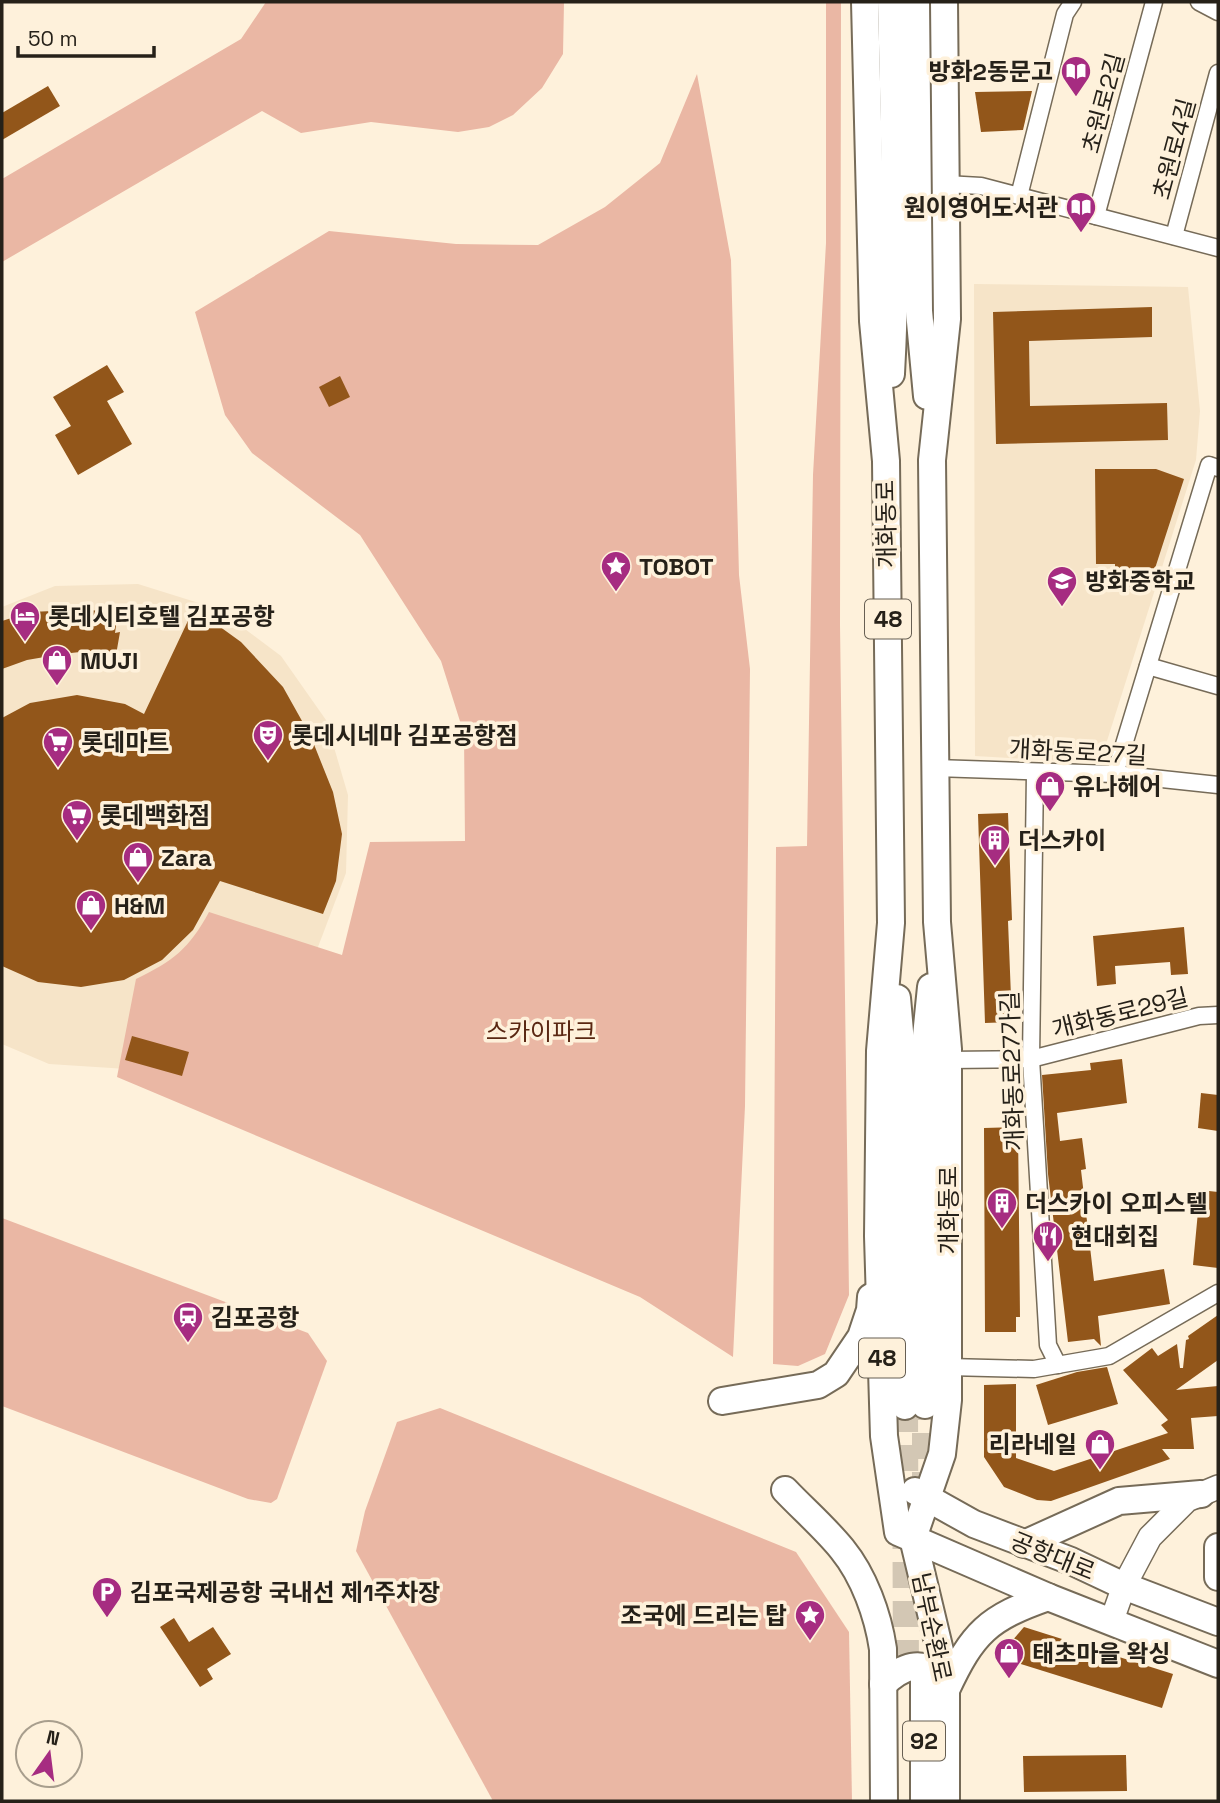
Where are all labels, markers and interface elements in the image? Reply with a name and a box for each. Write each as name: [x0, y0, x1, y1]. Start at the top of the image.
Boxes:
scale bar: [18, 14, 154, 58]
text: 50 m: [28, 25, 78, 52]
street label: 초원로2길: [1075, 49, 1131, 157]
library icon: 방화2동문고: [1059, 54, 1093, 98]
place label: 방화2동문고: [928, 56, 1053, 87]
street label: 초원로4길: [1146, 95, 1202, 203]
library icon: 원이영어도서관: [1064, 190, 1098, 234]
place label: 원이영어도서관: [903, 192, 1058, 223]
street label: 개화동로: [870, 480, 902, 568]
place icon: TOBOT: [599, 549, 633, 593]
place label: TOBOT: [639, 551, 714, 582]
school or university icon: 방화중학교: [1045, 564, 1079, 608]
place label: 방화중학교: [1085, 566, 1195, 597]
hotel icon: 롯데시티호텔 김포공항: [8, 599, 42, 643]
road number: 48: [865, 600, 911, 638]
place label: 롯데시티호텔 김포공항: [48, 601, 275, 632]
shop icon: MUJI: [40, 643, 74, 687]
place label: MUJI: [80, 645, 138, 676]
theatre icon: 롯데시네마 김포공항점: [251, 718, 285, 762]
place label: 롯데시네마 김포공항점: [291, 720, 518, 751]
supermarket icon: 롯데마트: [41, 725, 75, 769]
place label: 롯데마트: [81, 727, 169, 758]
street label: 개화동로27길: [1008, 733, 1148, 771]
shop icon: 유나헤어: [1033, 769, 1067, 813]
place label: 유나헤어: [1073, 771, 1161, 802]
supermarket icon: 롯데백화점: [60, 798, 94, 842]
place label: 롯데백화점: [100, 800, 210, 831]
building icon: 더스카이: [978, 823, 1012, 867]
place label: 더스카이: [1018, 825, 1106, 856]
shop icon: Zara: [121, 840, 155, 884]
place label: Zara: [161, 842, 212, 873]
shop icon: H&M: [74, 888, 108, 932]
place label: H&M: [114, 890, 165, 921]
street label: 개화동로29길: [1049, 981, 1191, 1045]
street label: 개화동로27가길: [994, 990, 1030, 1152]
park label: 스카이파크: [486, 1016, 596, 1047]
street label: 개화동로: [933, 1166, 964, 1254]
building icon: 더스카이 오피스텔: [985, 1186, 1019, 1230]
place label: 더스카이 오피스텔: [1025, 1188, 1208, 1219]
restaurant icon: 현대회집: [1031, 1219, 1065, 1263]
place label: 현대회집: [1071, 1221, 1159, 1252]
station icon: 김포공항: [171, 1300, 205, 1344]
place label: 김포공항: [211, 1302, 299, 1333]
road number: 48: [859, 1338, 905, 1378]
shop icon: 리라네일: [1083, 1427, 1117, 1471]
place label: 리라네일: [989, 1429, 1077, 1460]
street label: 공항대로: [1006, 1525, 1100, 1587]
street label: 남부순환로: [905, 1570, 959, 1684]
parking icon: 김포국제공항 국내선 제1주차장: [90, 1575, 124, 1619]
place label: 김포국제공항 국내선 제1주차장: [130, 1577, 440, 1608]
place icon: 조국에 드리는 탑: [793, 1598, 827, 1642]
place label: 조국에 드리는 탑: [620, 1600, 787, 1631]
shop icon: 태초마을 왁싱: [992, 1636, 1026, 1680]
place label: 태초마을 왁싱: [1032, 1638, 1171, 1669]
north arrow: [14, 1719, 84, 1789]
road number: 92: [903, 1722, 945, 1760]
text: N: [44, 1724, 62, 1752]

